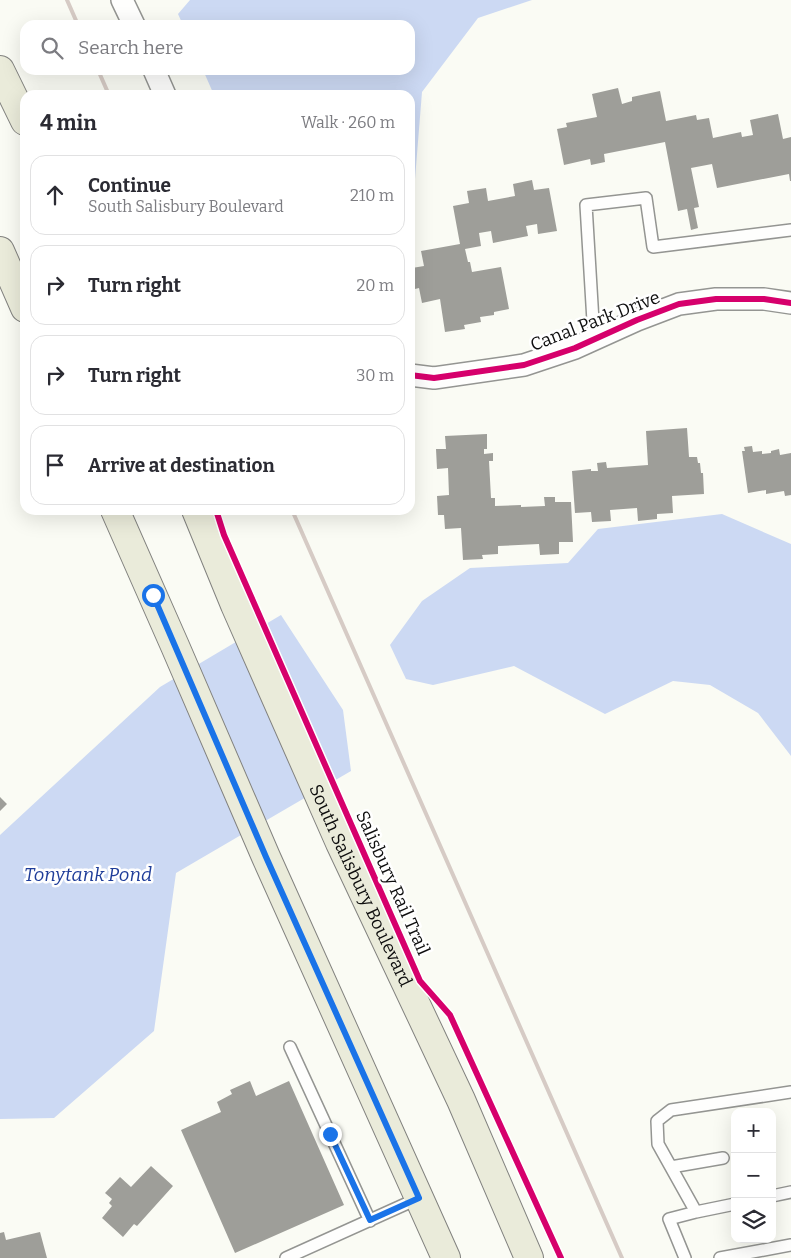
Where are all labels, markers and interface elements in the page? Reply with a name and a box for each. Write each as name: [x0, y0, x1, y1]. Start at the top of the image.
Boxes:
search box: [20, 20, 415, 75]
icon: search: [38, 34, 66, 62]
text: Search here: [78, 36, 183, 59]
text: 4 min: [40, 110, 97, 136]
text: Walk · 260 m: [301, 113, 395, 132]
text: Continue: [88, 174, 171, 197]
icon: ahead: [41, 181, 69, 209]
text: 210 m: [350, 186, 394, 205]
text: South Salisbury Boulevard: [88, 197, 284, 216]
icon: right: [41, 271, 69, 299]
text: Turn right: [88, 274, 181, 297]
text: 20 m: [357, 276, 394, 295]
street label: Canal Park Drive: [527, 286, 663, 356]
icon: right: [41, 361, 69, 389]
text: Turn right: [88, 364, 181, 387]
text: 30 m: [356, 366, 394, 385]
icon: arrive: [41, 451, 69, 479]
text: Arrive at destination: [88, 454, 275, 477]
route start: [142, 584, 165, 607]
street label: South Salisbury Boulevard: [304, 781, 417, 990]
street label: Salisbury Rail Trail: [351, 807, 435, 959]
water label: Tonytank Pond: [24, 863, 152, 886]
map controls: [731, 1108, 776, 1243]
button: +: [731, 1108, 776, 1153]
route end: [319, 1123, 342, 1146]
button: −: [731, 1153, 776, 1198]
button: layers: [731, 1198, 776, 1243]

